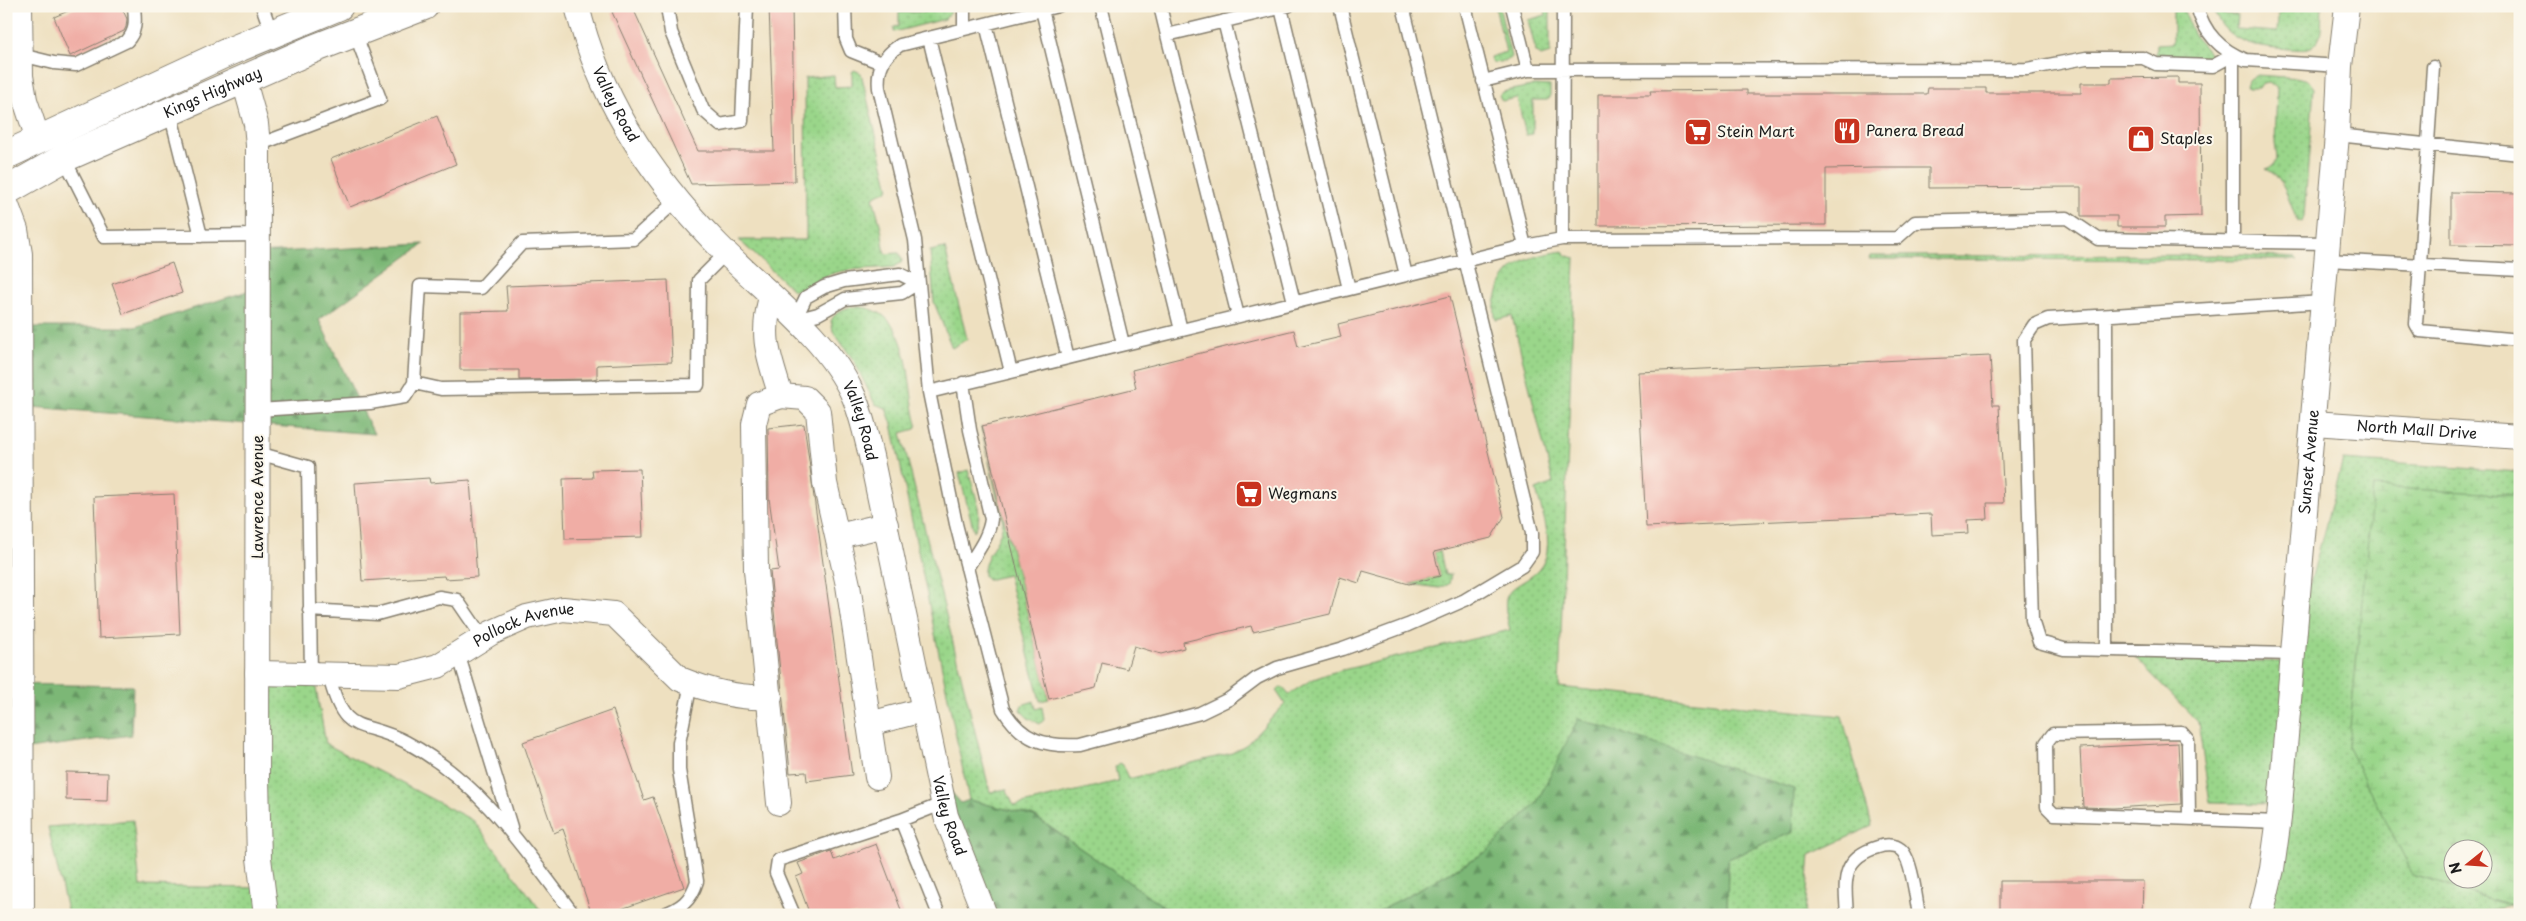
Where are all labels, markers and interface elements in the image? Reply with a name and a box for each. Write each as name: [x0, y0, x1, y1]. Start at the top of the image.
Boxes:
street label: Kings Highway: [159, 60, 265, 123]
street label: Valley Road: [588, 62, 646, 146]
restaurant icon: Panera Bread: [1832, 116, 1862, 146]
supermarket icon: Stein Mart: [1683, 117, 1713, 147]
place label: Panera Bread: [1866, 118, 1964, 141]
place label: Stein Mart: [1717, 119, 1795, 142]
shop icon: Staples: [2126, 124, 2156, 154]
place label: Staples: [2160, 126, 2213, 149]
street label: Valley Road: [838, 376, 885, 463]
street label: Sunset Avenue: [2292, 409, 2324, 515]
street label: North Mall Drive: [2356, 413, 2478, 444]
street label: Lawrence Avenue: [245, 435, 268, 559]
supermarket icon: Wegmans: [1234, 479, 1264, 509]
place label: Wegmans: [1268, 481, 1337, 504]
street label: Pollock Avenue: [468, 596, 576, 652]
street label: Valley Road: [928, 773, 973, 859]
north arrow: [2444, 838, 2494, 888]
text: N: [2443, 860, 2467, 876]

